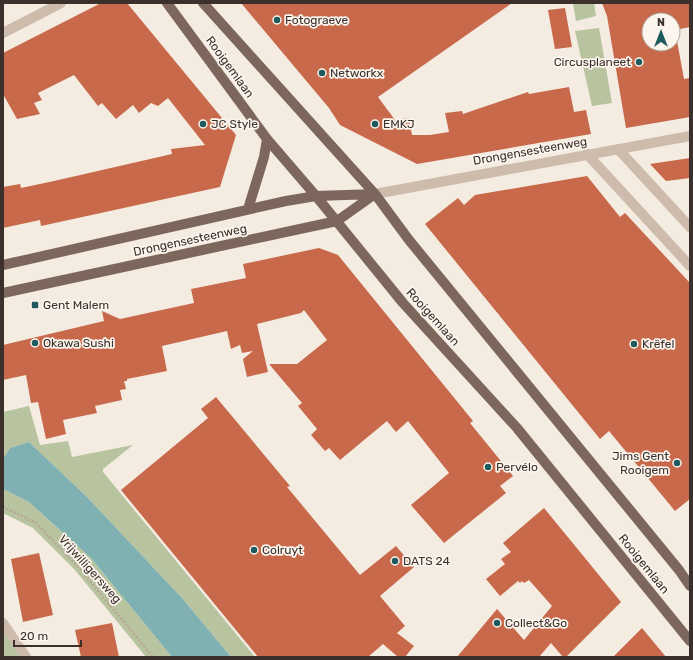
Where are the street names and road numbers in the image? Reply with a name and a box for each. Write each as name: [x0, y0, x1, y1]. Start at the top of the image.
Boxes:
street label: Rooigemlaan: [203, 34, 257, 100]
street label: Drongensesteenweg: [472, 134, 588, 168]
street label: Drongensesteenweg: [132, 221, 248, 259]
street label: Rooigemlaan: [404, 285, 462, 349]
street label: Rooigemlaan: [616, 531, 672, 597]
street label: Vrijwilligersweg: [56, 532, 124, 606]

